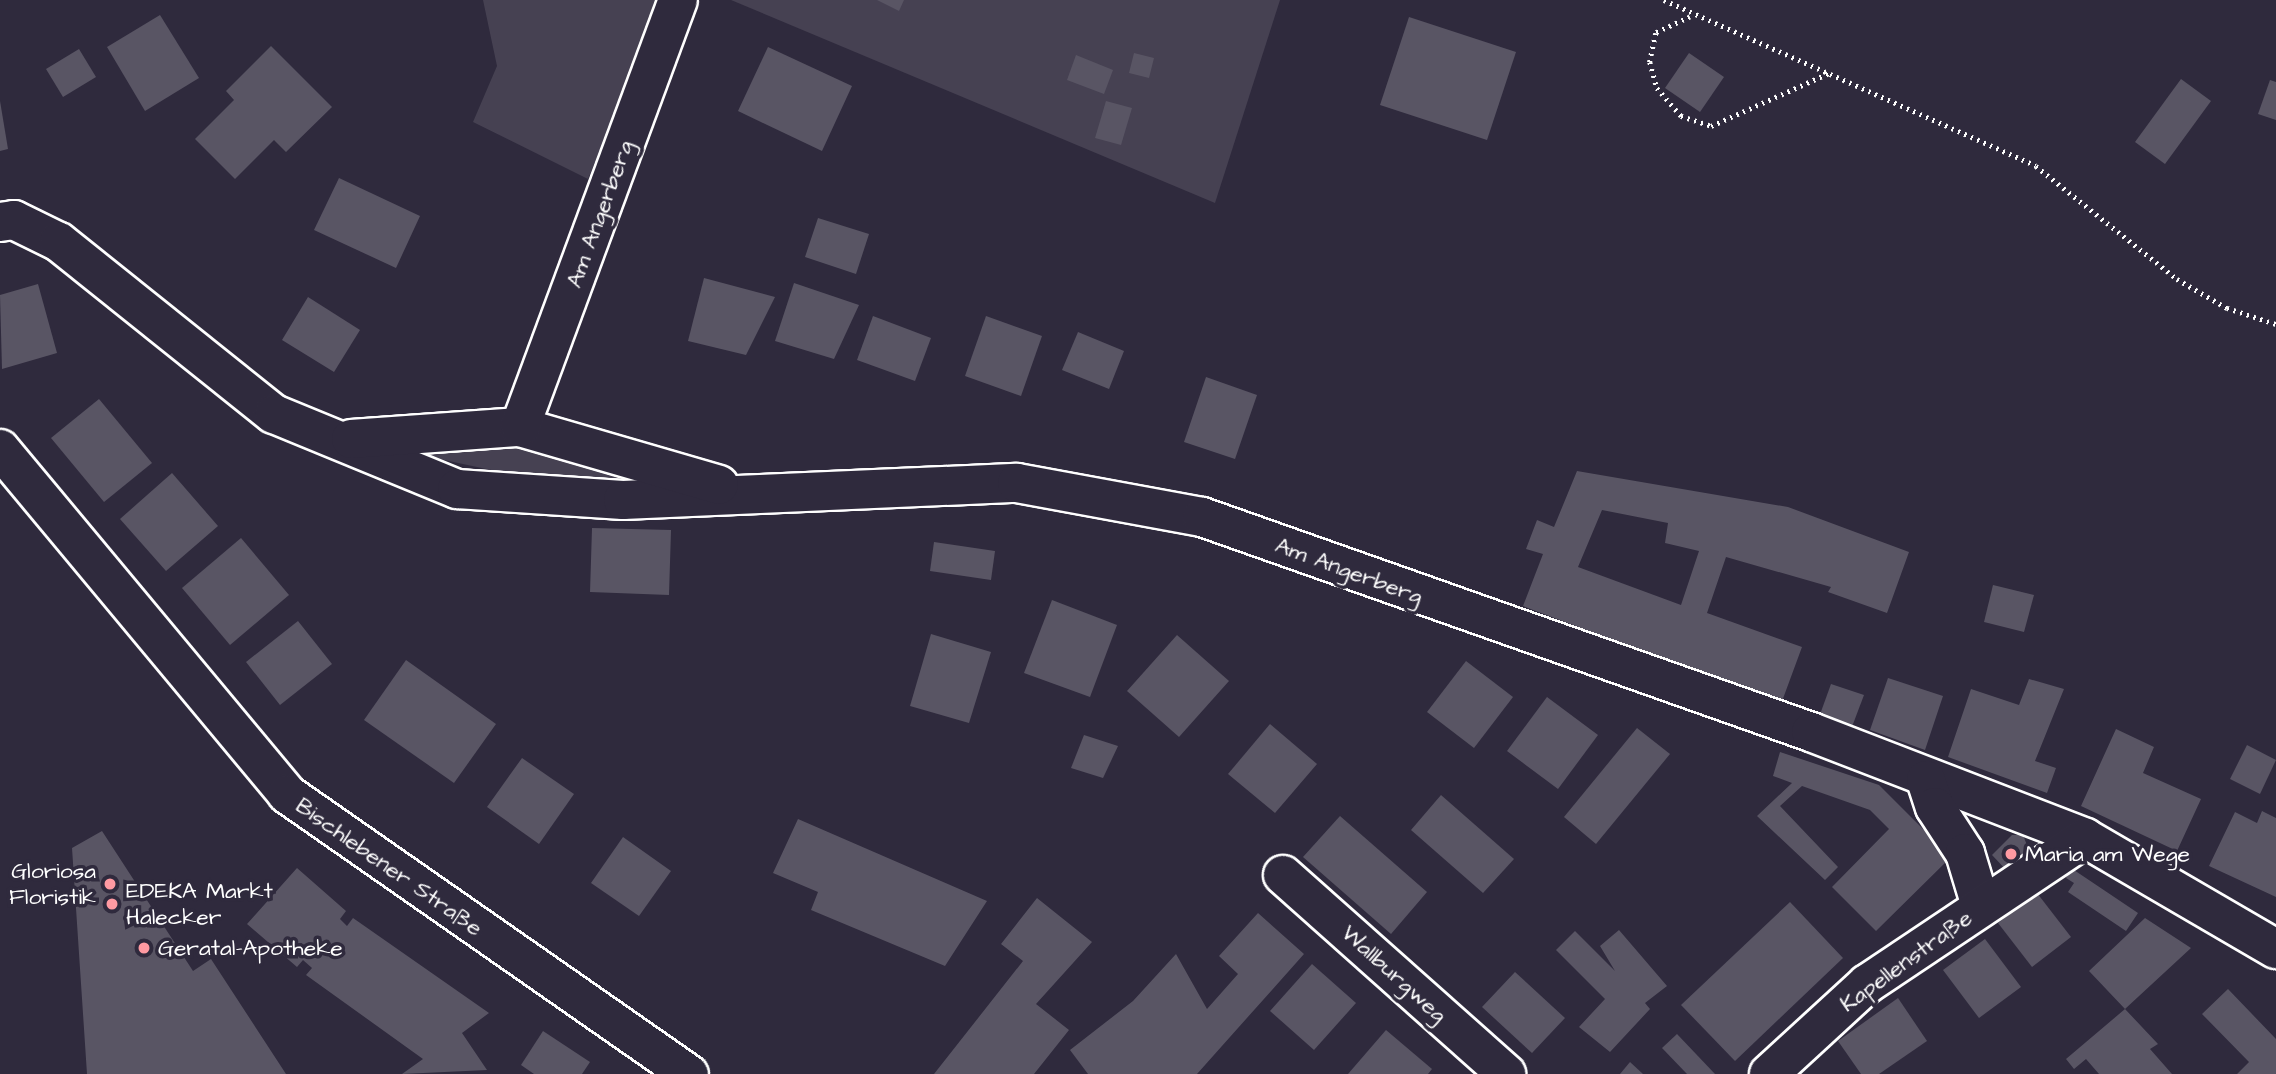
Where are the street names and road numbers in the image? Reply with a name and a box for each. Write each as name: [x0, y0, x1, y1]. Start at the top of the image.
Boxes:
street label: Am Angerberg: [561, 136, 639, 292]
street label: Am Angerberg: [1271, 532, 1427, 610]
street label: Bischlebener Straße: [290, 792, 488, 942]
street label: Kapellenstraße: [1835, 904, 1977, 1018]
street label: Wallburgweg: [1335, 919, 1453, 1029]

